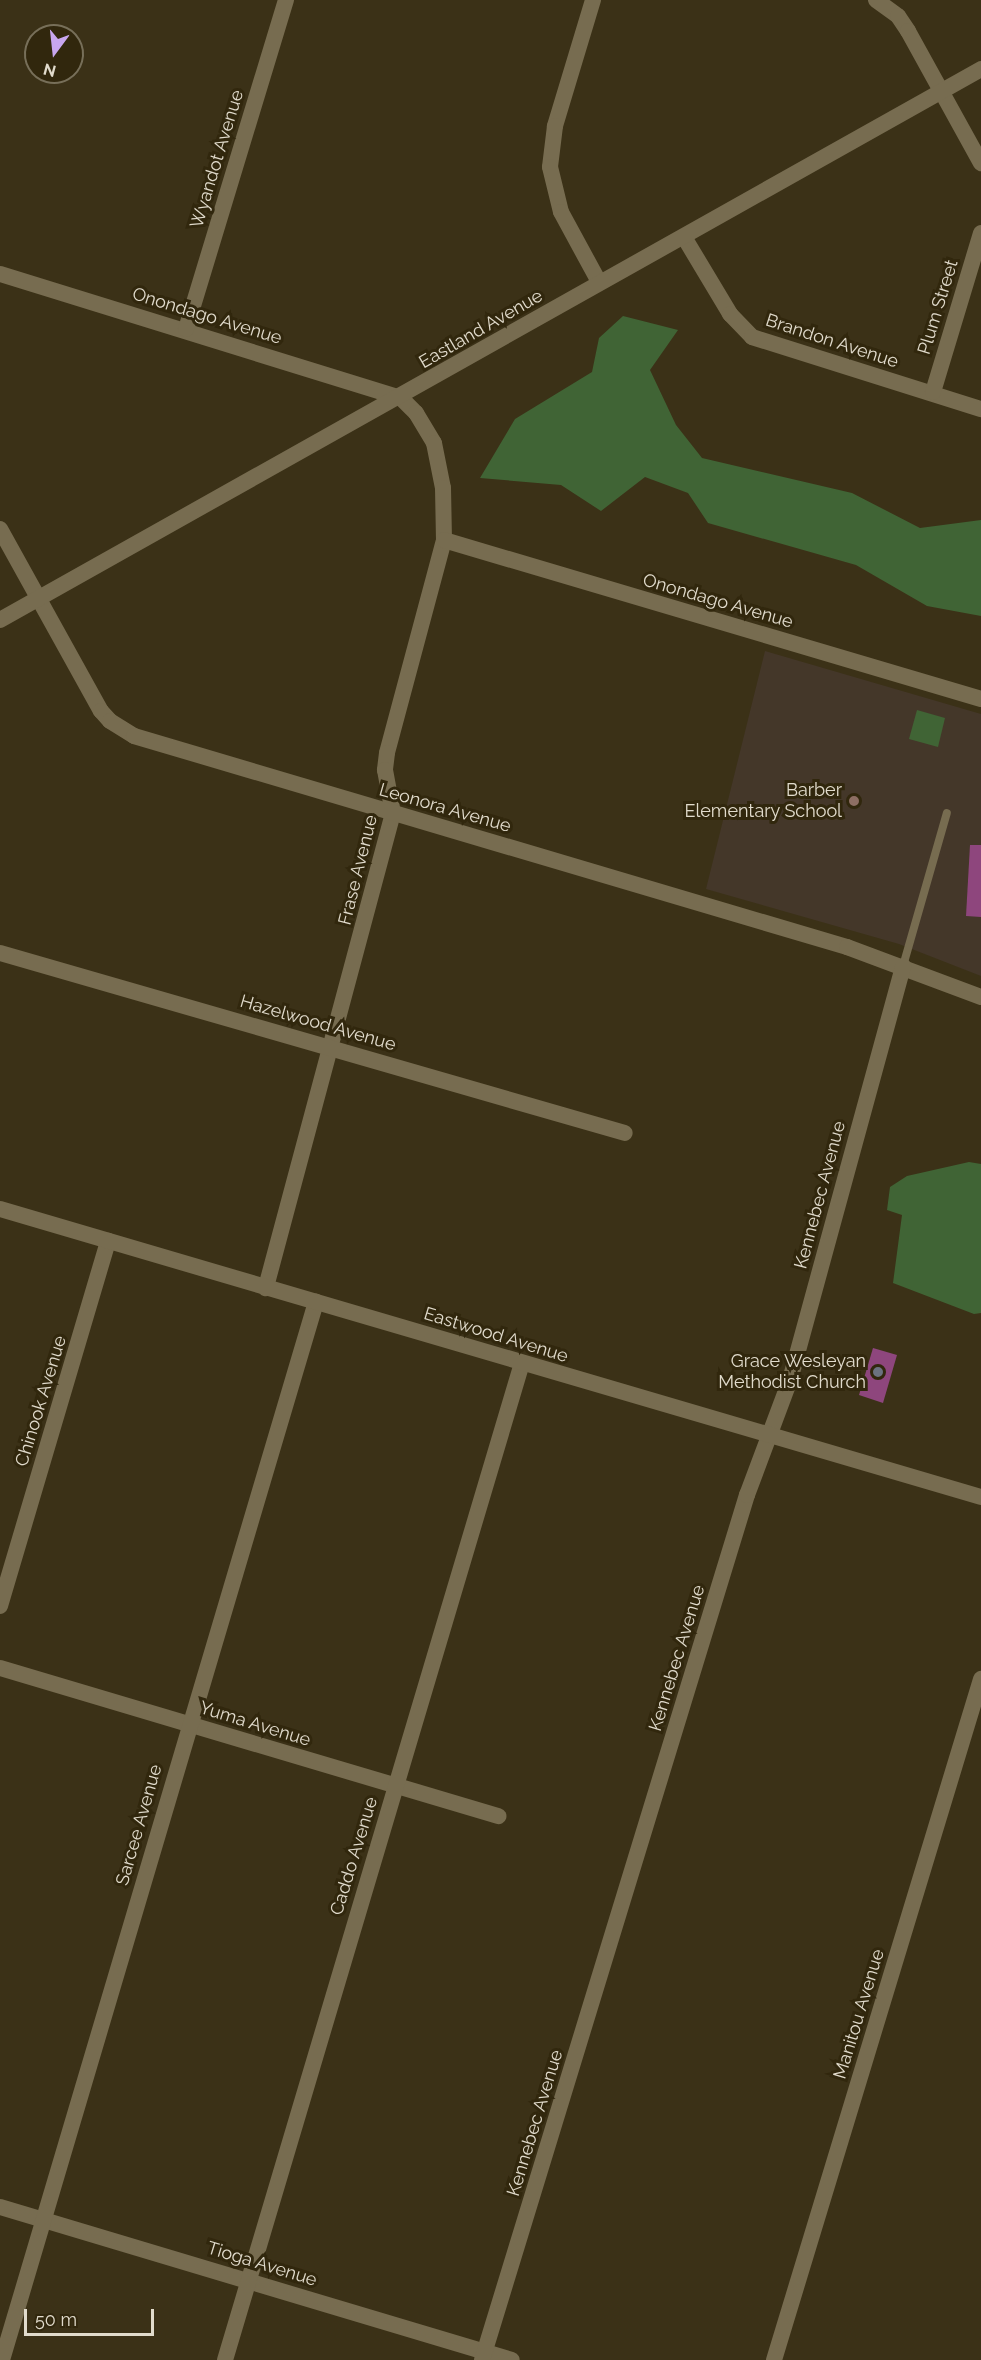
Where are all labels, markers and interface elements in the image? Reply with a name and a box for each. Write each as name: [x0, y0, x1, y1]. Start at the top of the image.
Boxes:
north arrow: [24, 24, 84, 84]
text: N: [41, 59, 58, 81]
street label: Wyandot Avenue: [186, 87, 248, 231]
street label: Plum Street: [913, 257, 963, 357]
street label: Onondago Avenue: [129, 283, 285, 349]
street label: Eastland Avenue: [415, 285, 547, 373]
street label: Brandon Avenue: [763, 309, 901, 373]
street label: Onondago Avenue: [640, 569, 796, 633]
street label: Leonora Avenue: [376, 779, 514, 837]
place label: Barber Elementary School: [684, 780, 842, 822]
marker: Barber Elementary School: [847, 794, 861, 808]
street label: Frase Avenue: [334, 813, 382, 927]
street label: Hazelwood Avenue: [237, 990, 399, 1056]
street label: Kennebec Avenue: [790, 1119, 850, 1271]
street label: Eastwood Avenue: [421, 1303, 571, 1367]
street label: Chinook Avenue: [11, 1333, 71, 1469]
place label: Grace Wesleyan Methodist Church: [718, 1351, 866, 1394]
marker: Grace Wesleyan Methodist Church: [871, 1365, 885, 1379]
street label: Kennebec Avenue: [644, 1582, 710, 1734]
street label: Yuma Avenue: [197, 1697, 313, 1751]
street label: Sarcee Avenue: [111, 1762, 167, 1888]
street label: Caddo Avenue: [326, 1794, 382, 1918]
street label: Manitou Avenue: [829, 1946, 889, 2082]
street label: Kennebec Avenue: [502, 2047, 568, 2199]
street label: Tioga Avenue: [204, 2237, 320, 2291]
scale bar: [27, 2297, 158, 2335]
text: 50 m: [35, 2309, 77, 2330]

